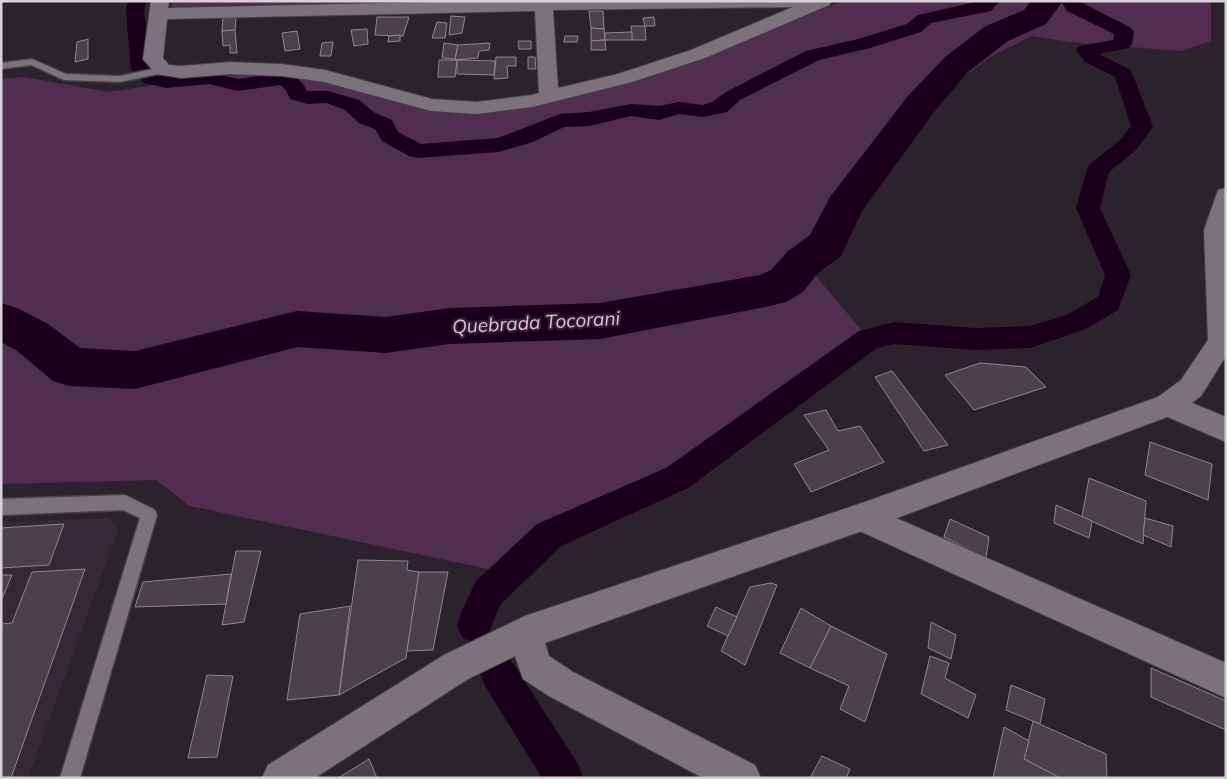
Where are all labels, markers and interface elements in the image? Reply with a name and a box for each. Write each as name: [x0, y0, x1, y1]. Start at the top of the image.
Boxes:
water label: Quebrada Tocorani: [451, 306, 621, 338]

